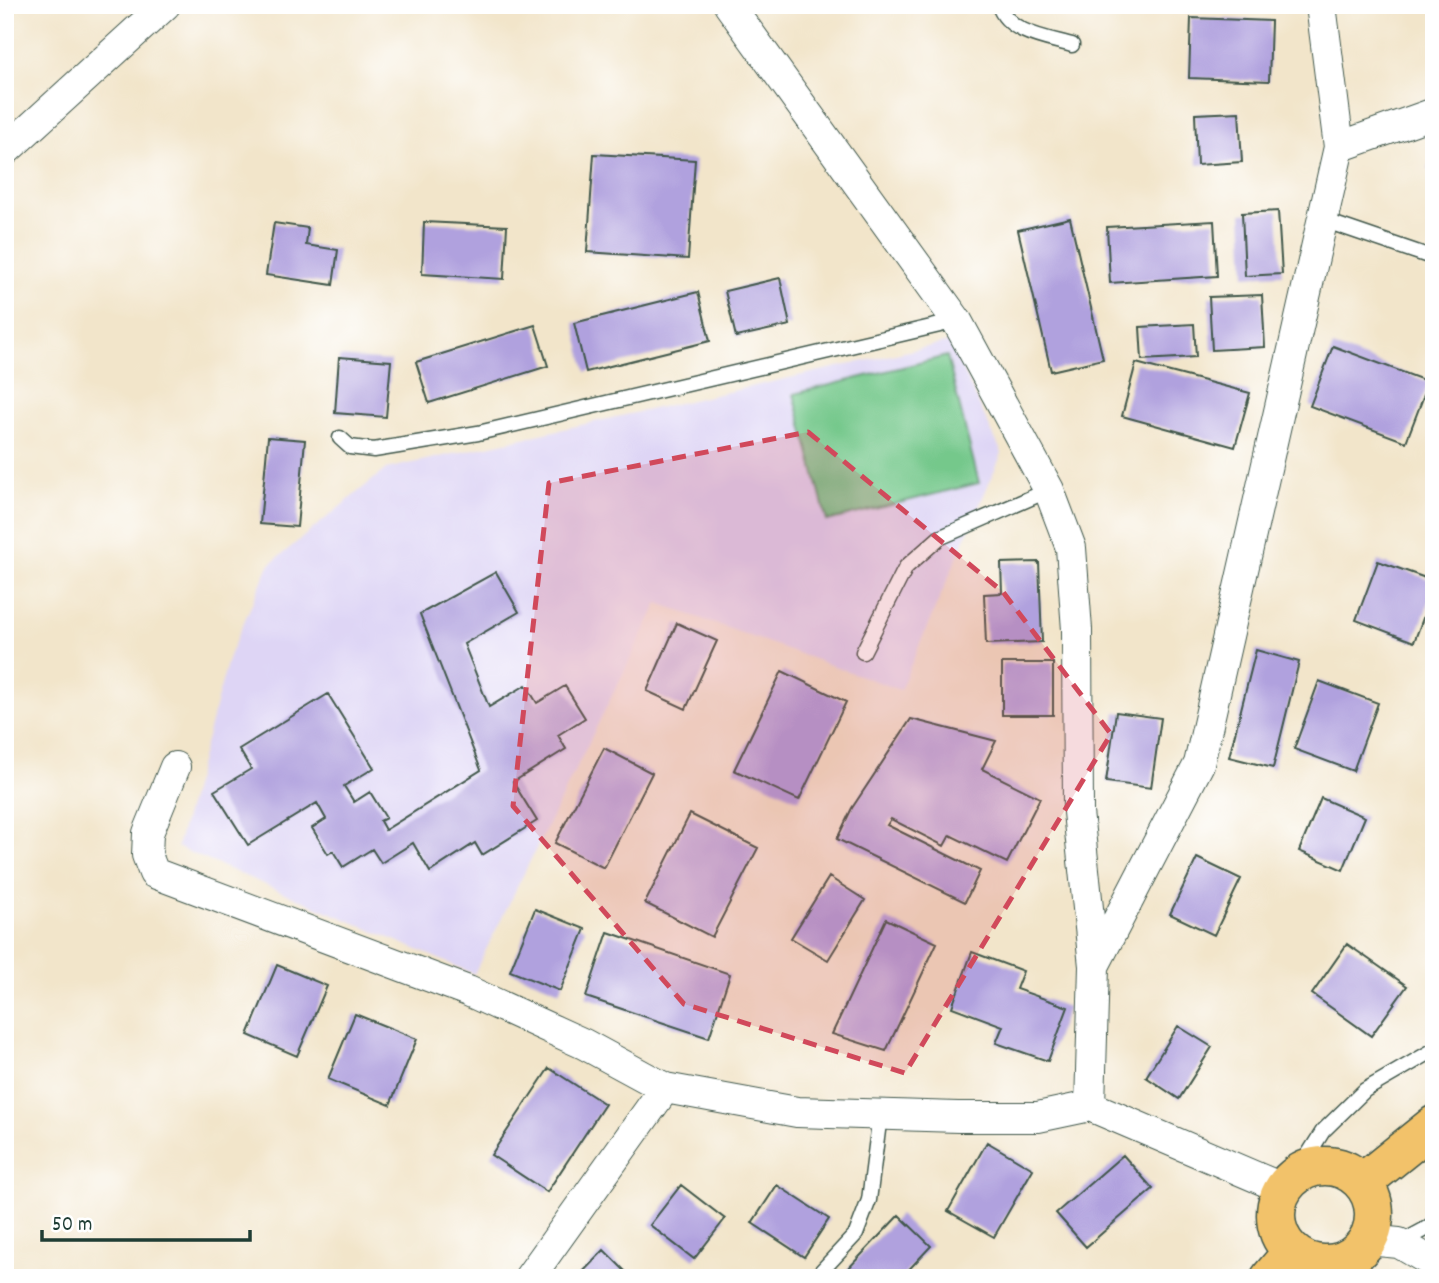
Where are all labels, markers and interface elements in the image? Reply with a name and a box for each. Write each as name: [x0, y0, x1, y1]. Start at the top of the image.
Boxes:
scale bar: [42, 1199, 250, 1243]
text: 50 m: [52, 1211, 92, 1241]

